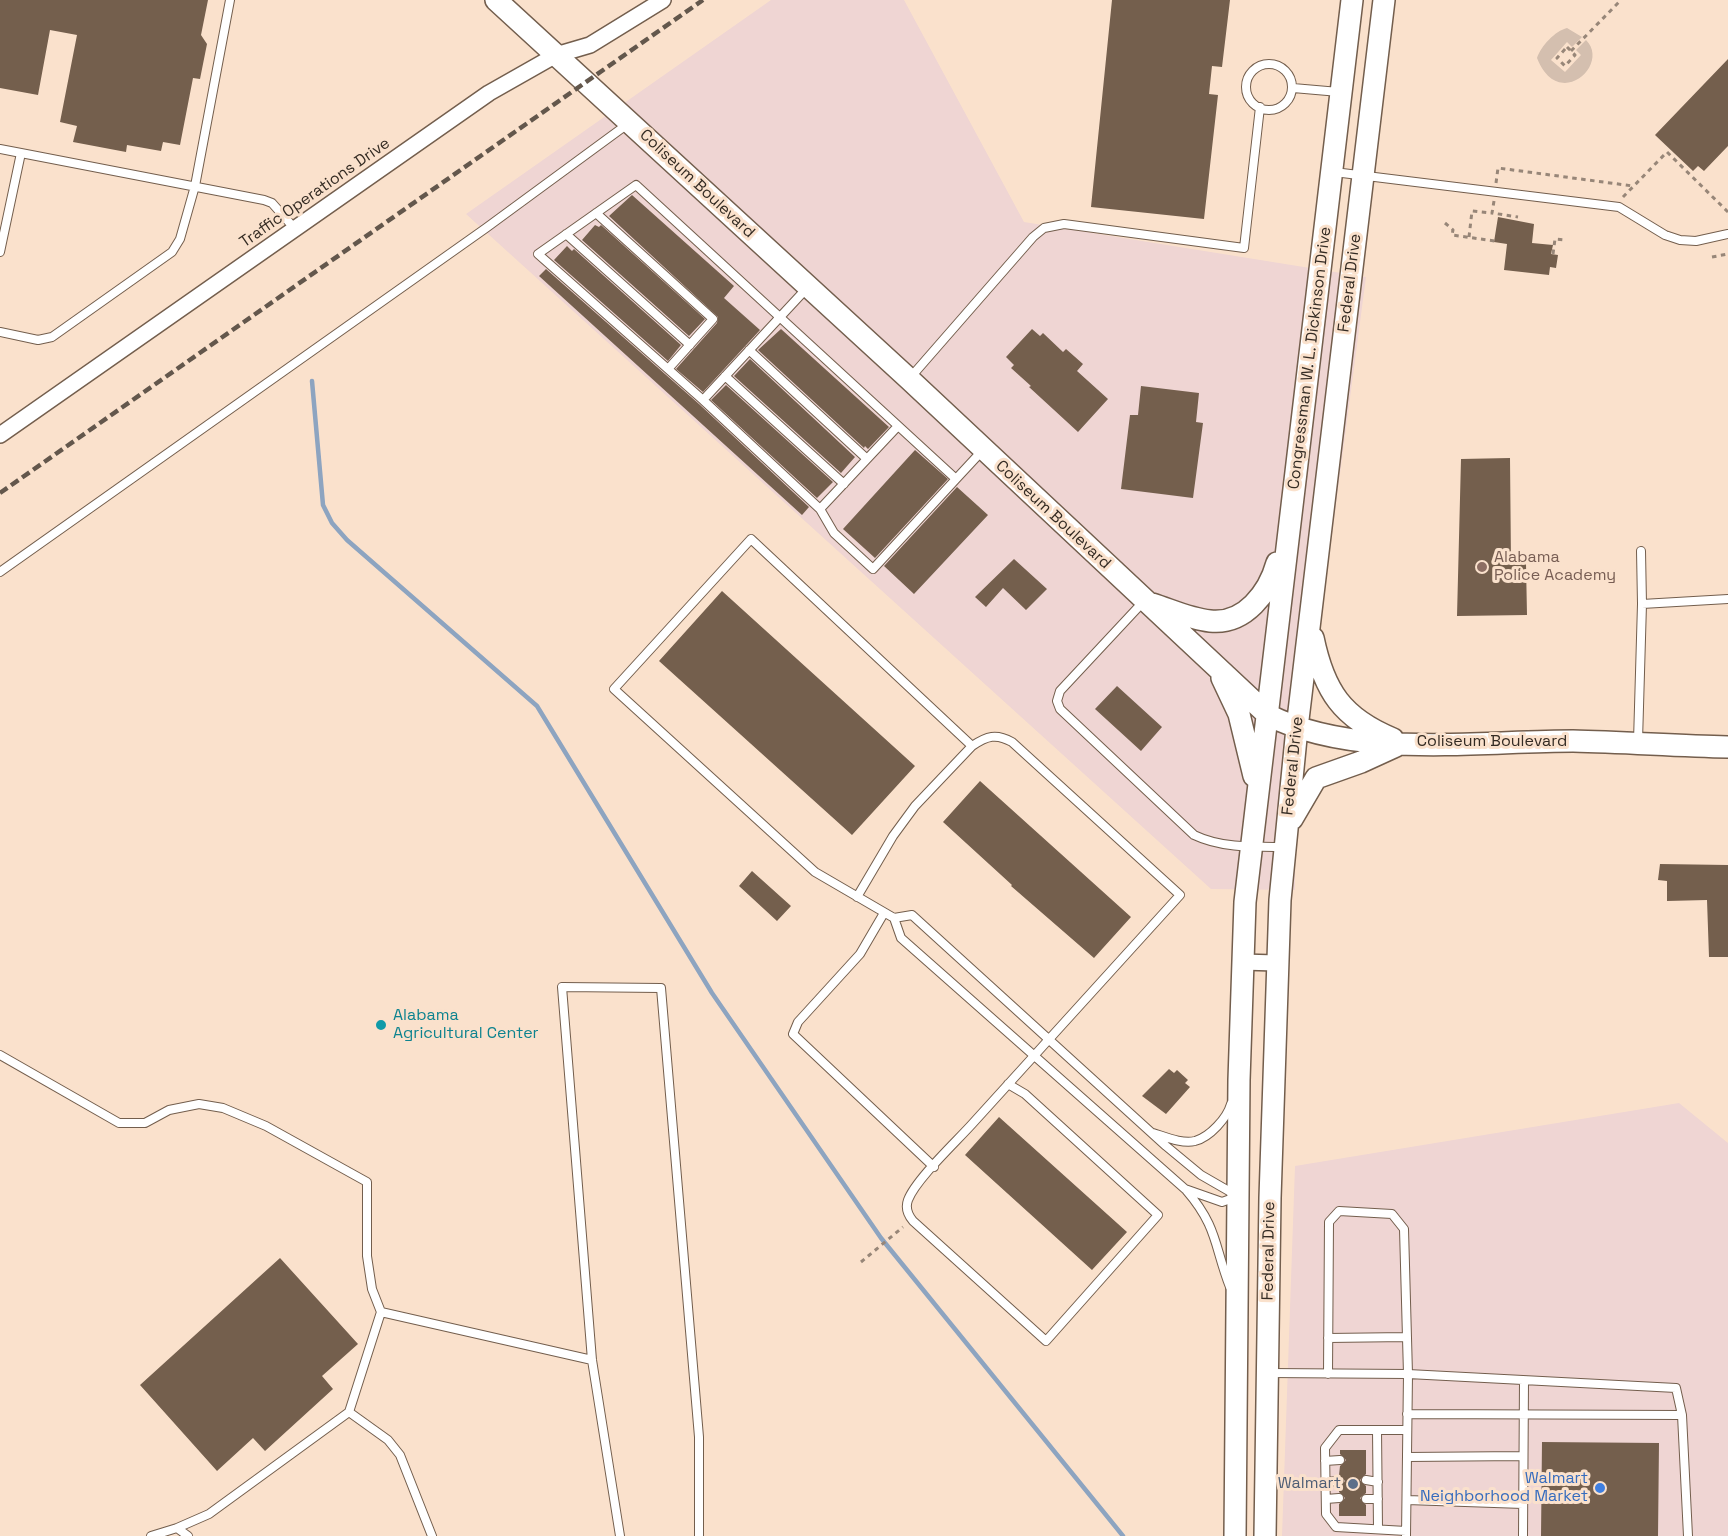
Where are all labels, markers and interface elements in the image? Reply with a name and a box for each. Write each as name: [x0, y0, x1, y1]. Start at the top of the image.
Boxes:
street label: Coliseum Boulevard: [635, 126, 759, 242]
street label: Traffic Operations Drive: [236, 134, 394, 252]
street label: Congressman W. L. Dickinson Drive: [1284, 226, 1336, 490]
street label: Federal Drive: [1334, 233, 1366, 333]
street label: Coliseum Boulevard: [991, 457, 1115, 573]
place label: Alabama Police Academy: [1494, 548, 1616, 586]
marker: Alabama Police Academy: [1475, 560, 1489, 574]
street label: Federal Drive: [1278, 716, 1308, 816]
street label: Coliseum Boulevard: [1417, 732, 1567, 752]
place label: Alabama Agricultural Center: [393, 1006, 539, 1044]
marker: Alabama Agricultural Center: [374, 1018, 388, 1032]
street label: Federal Drive: [1259, 1201, 1279, 1301]
place label: Walmart Neighborhood Market: [1420, 1469, 1588, 1507]
place label: Walmart: [1278, 1474, 1341, 1494]
marker: Walmart: [1346, 1477, 1360, 1491]
marker: Walmart Neighborhood Market: [1593, 1481, 1607, 1495]

